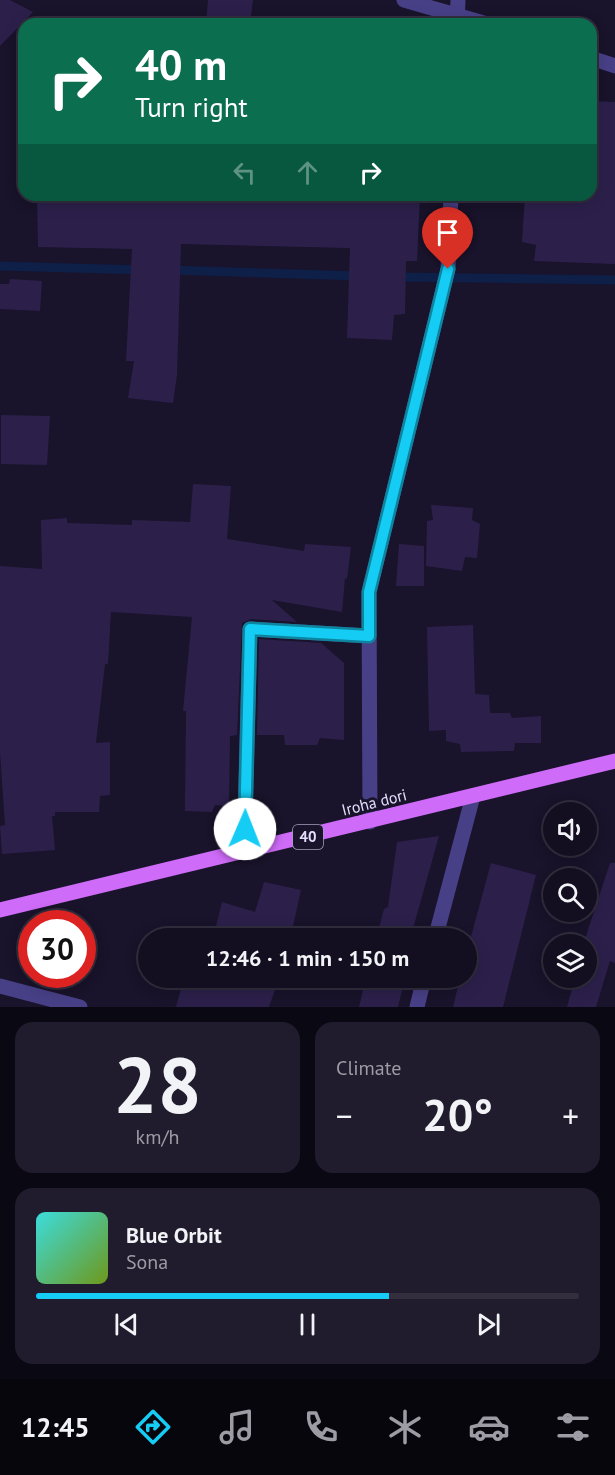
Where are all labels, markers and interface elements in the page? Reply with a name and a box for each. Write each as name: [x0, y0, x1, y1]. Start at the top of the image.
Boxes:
text: 40 m: [135, 37, 227, 92]
icon: right: [36, 42, 114, 120]
text: Turn right: [135, 90, 248, 124]
icon: left: [228, 156, 261, 189]
icon: ahead: [291, 156, 324, 189]
icon: right: [354, 156, 387, 189]
pin: [422, 207, 473, 269]
icon: arrive: [431, 216, 464, 249]
street label: Iroha dori: [339, 784, 409, 820]
position arrow: [213, 797, 277, 861]
map controls: [543, 802, 597, 988]
button: sound: [543, 802, 597, 856]
road number: 40: [293, 825, 323, 849]
button: search: [543, 868, 597, 922]
speed limit sign: 30: [18, 910, 96, 988]
button: layers: [543, 934, 597, 988]
text: 12:46 · 1 min · 150 m: [206, 944, 409, 972]
text: 28: [113, 1034, 202, 1135]
text: Climate: [336, 1055, 402, 1081]
text: 20°: [422, 1085, 493, 1143]
text: −: [336, 1094, 353, 1137]
text: +: [562, 1094, 579, 1137]
text: km/h: [136, 1124, 179, 1150]
text: Blue Orbit: [126, 1221, 222, 1249]
text: Sona: [126, 1249, 168, 1275]
icon: previous: [110, 1308, 143, 1341]
icon: pause: [291, 1308, 324, 1341]
icon: next: [472, 1308, 505, 1341]
icon: directions: [132, 1406, 174, 1448]
icon: music: [216, 1406, 258, 1448]
icon: phone: [300, 1406, 342, 1448]
icon: climate: [384, 1406, 426, 1448]
icon: car: [468, 1406, 510, 1448]
icon: filters: [552, 1406, 594, 1448]
text: 12:45: [21, 1410, 90, 1444]

